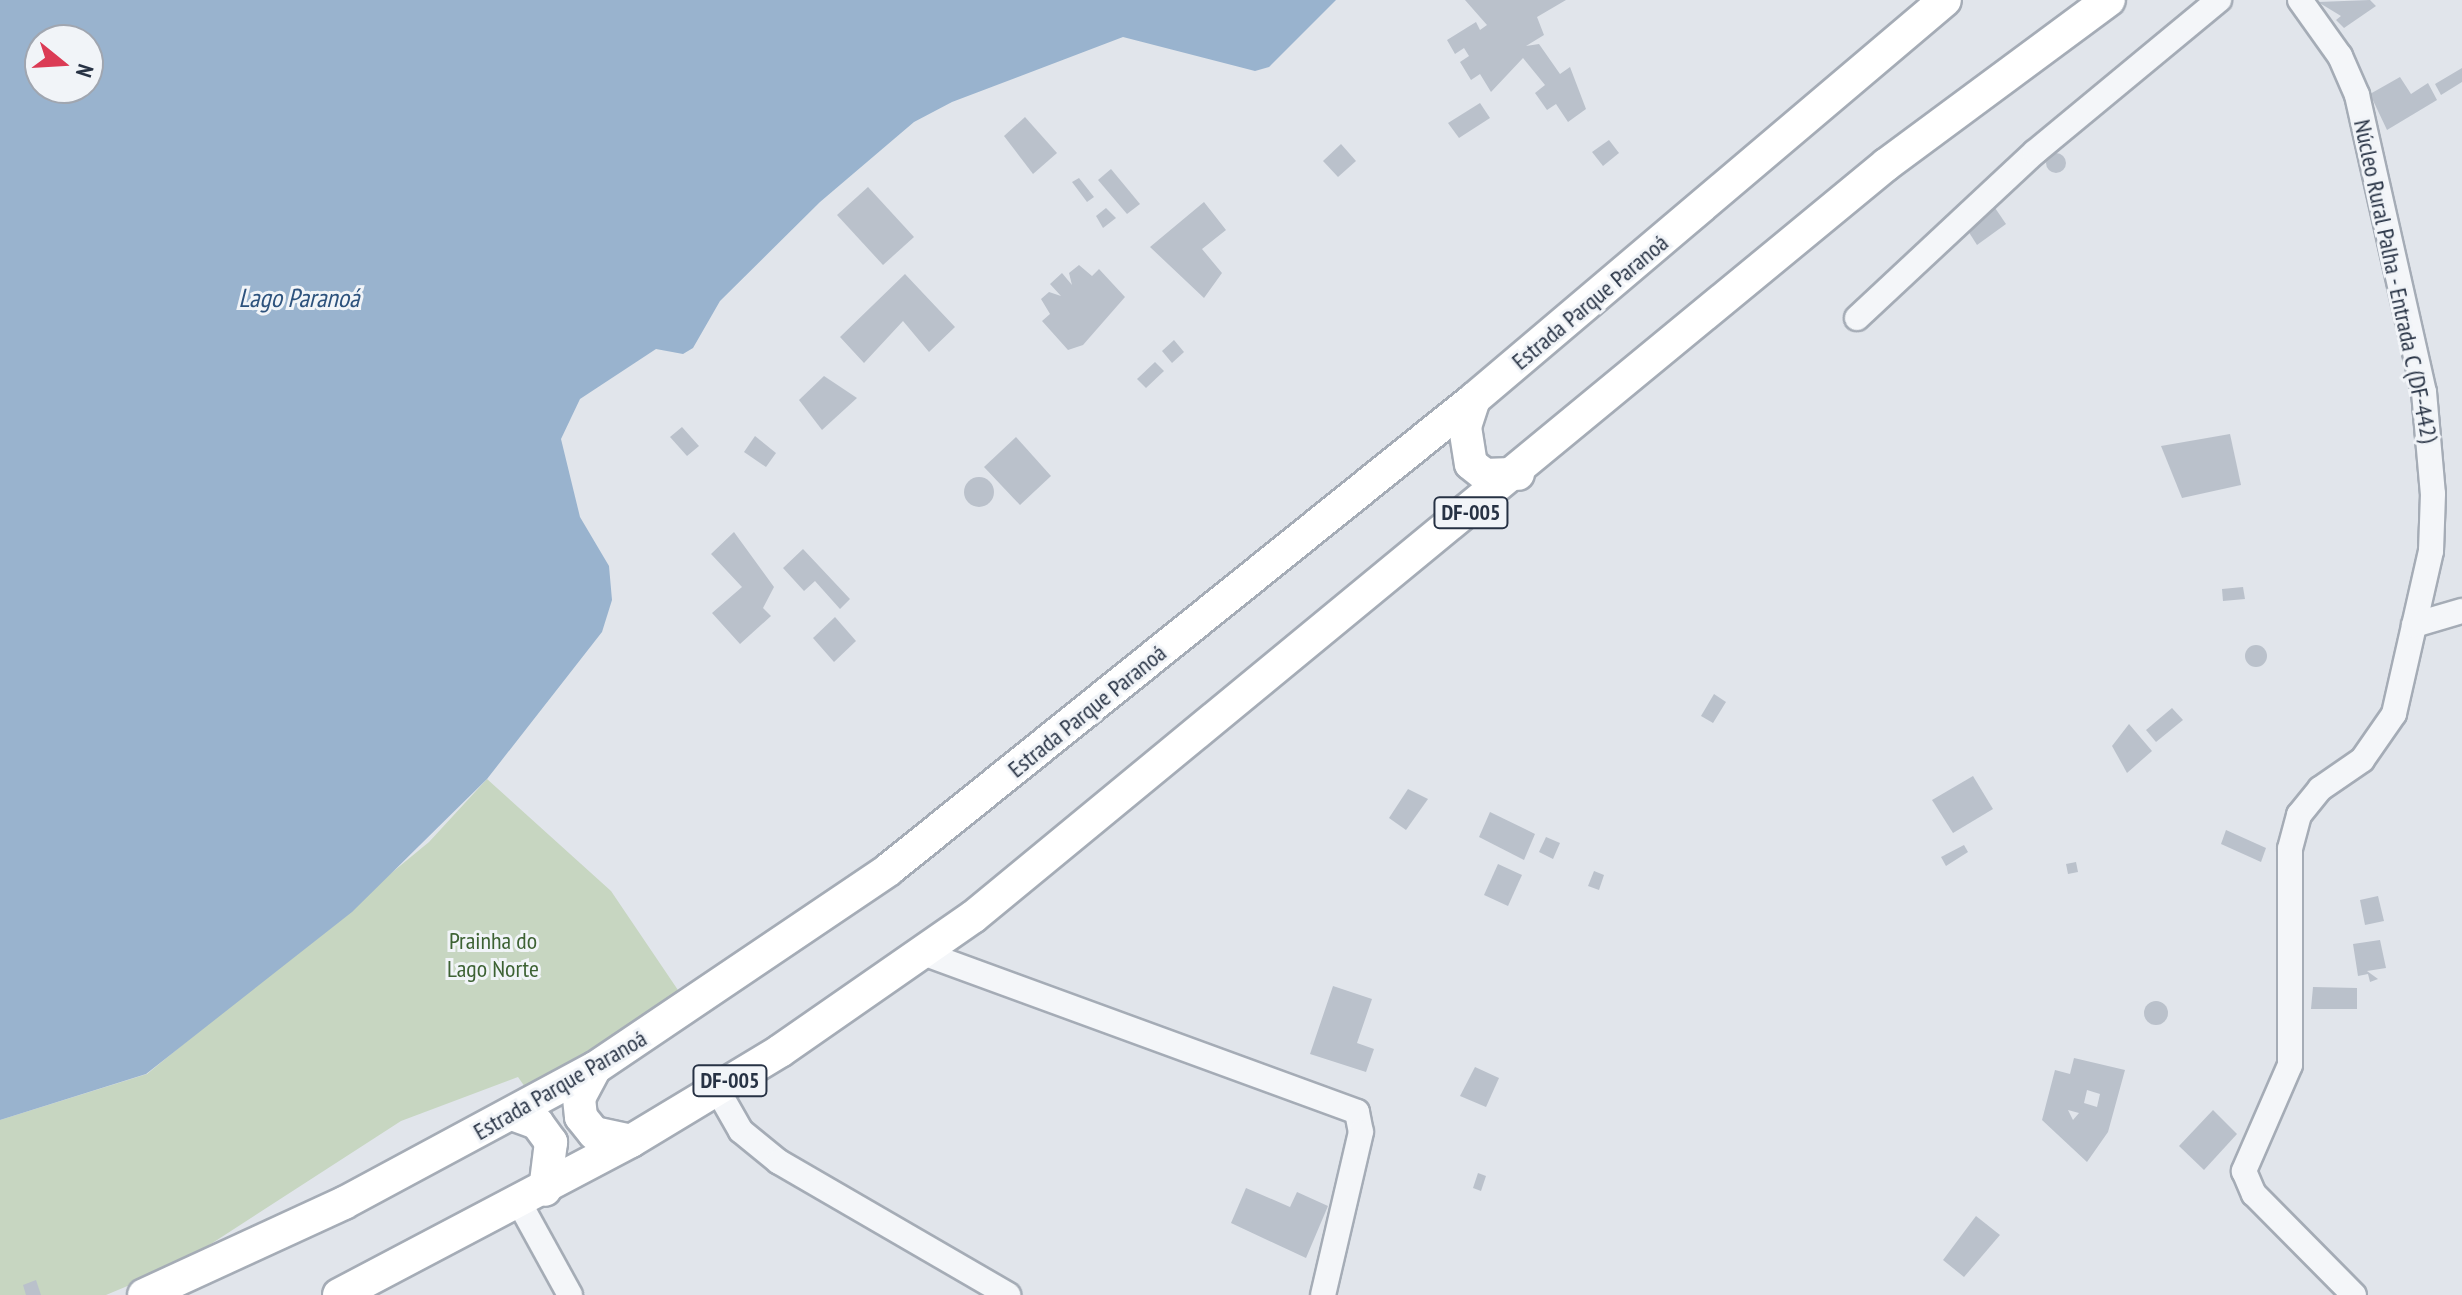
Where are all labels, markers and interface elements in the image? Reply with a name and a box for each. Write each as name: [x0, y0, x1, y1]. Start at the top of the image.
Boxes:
north arrow: [24, 24, 104, 104]
text: N: [70, 61, 100, 81]
street label: Núcleo Rural Palha - Entrada C (DF-442): [2347, 116, 2445, 446]
street label: Estrada Parque Paranoá: [1506, 228, 1674, 376]
water label: Lago Paranoá: [239, 282, 359, 314]
road number: DF-005: [1433, 495, 1509, 531]
street label: Estrada Parque Paranoá: [1002, 638, 1172, 784]
park label: Prainha do Lago Norte: [447, 927, 539, 983]
street label: Estrada Parque Paranoá: [468, 1024, 652, 1146]
road number: DF-005: [692, 1063, 768, 1099]

